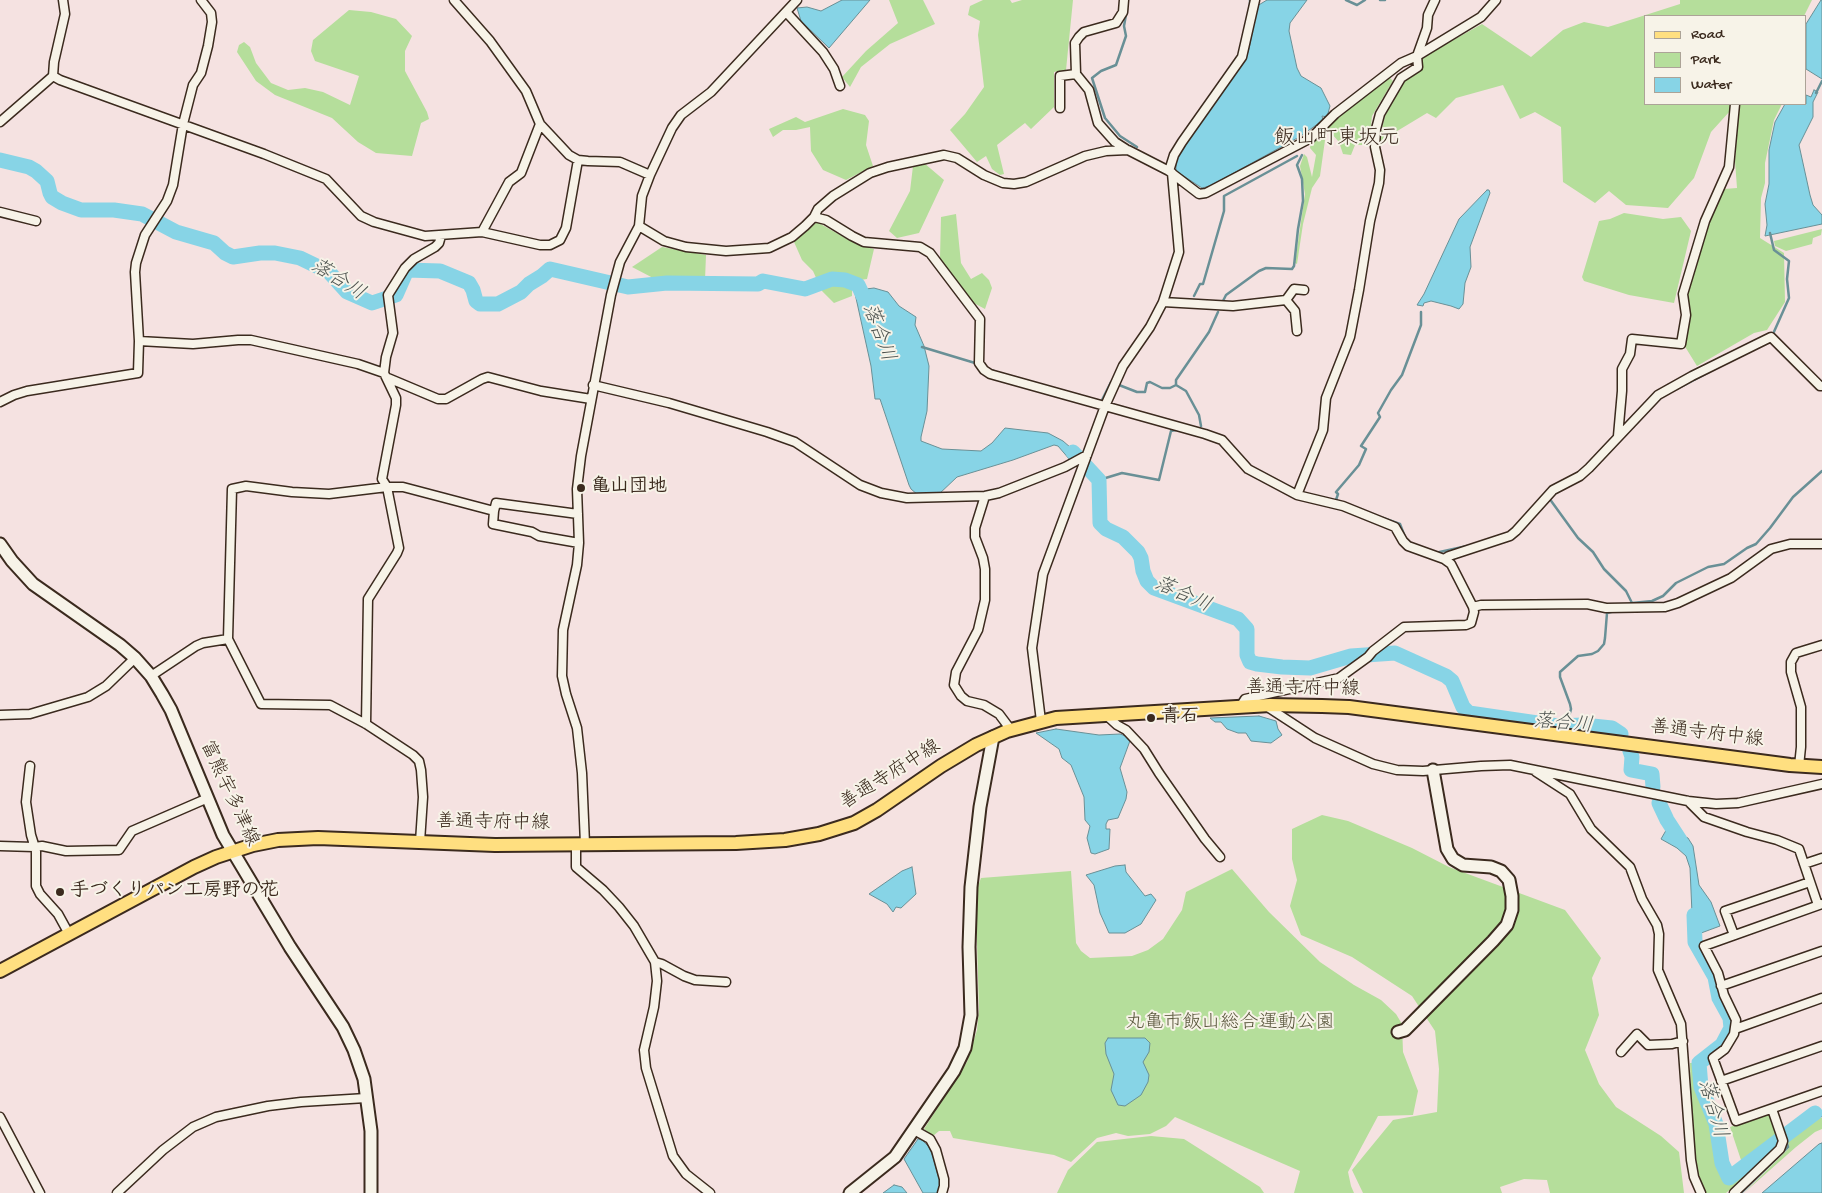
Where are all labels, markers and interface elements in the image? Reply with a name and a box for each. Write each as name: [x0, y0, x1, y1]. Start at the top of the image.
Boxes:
legend: [1644, 15, 1807, 105]
text: Road: [1691, 26, 1724, 44]
text: Park: [1691, 51, 1720, 69]
text: Water: [1691, 76, 1731, 94]
district label: 飯山町東坂元: [1274, 127, 1400, 153]
water label: 落合川: [305, 255, 369, 307]
water label: 落合川: [855, 301, 899, 365]
place label: 亀山団地: [591, 477, 667, 499]
marker: 亀山団地: [575, 482, 587, 494]
water label: 落合川: [1150, 573, 1214, 619]
street label: 善通寺府中線: [1246, 678, 1360, 702]
place label: 青石: [1161, 707, 1199, 729]
water label: 落合川: [1532, 710, 1594, 740]
marker: 青石: [1145, 712, 1157, 724]
street label: 善通寺府中線: [1649, 717, 1765, 753]
street label: 善通寺府中線: [837, 736, 945, 816]
street label: 富熊宇多津線: [194, 738, 262, 850]
street label: 善通寺府中線: [436, 812, 550, 836]
place label: 手づくりパン工房野の花: [70, 881, 279, 903]
marker: 手づくりパン工房野の花: [54, 886, 66, 898]
park label: 丸亀市飯山総合運動公園: [1126, 1013, 1334, 1035]
water label: 落合川: [1691, 1077, 1731, 1141]

